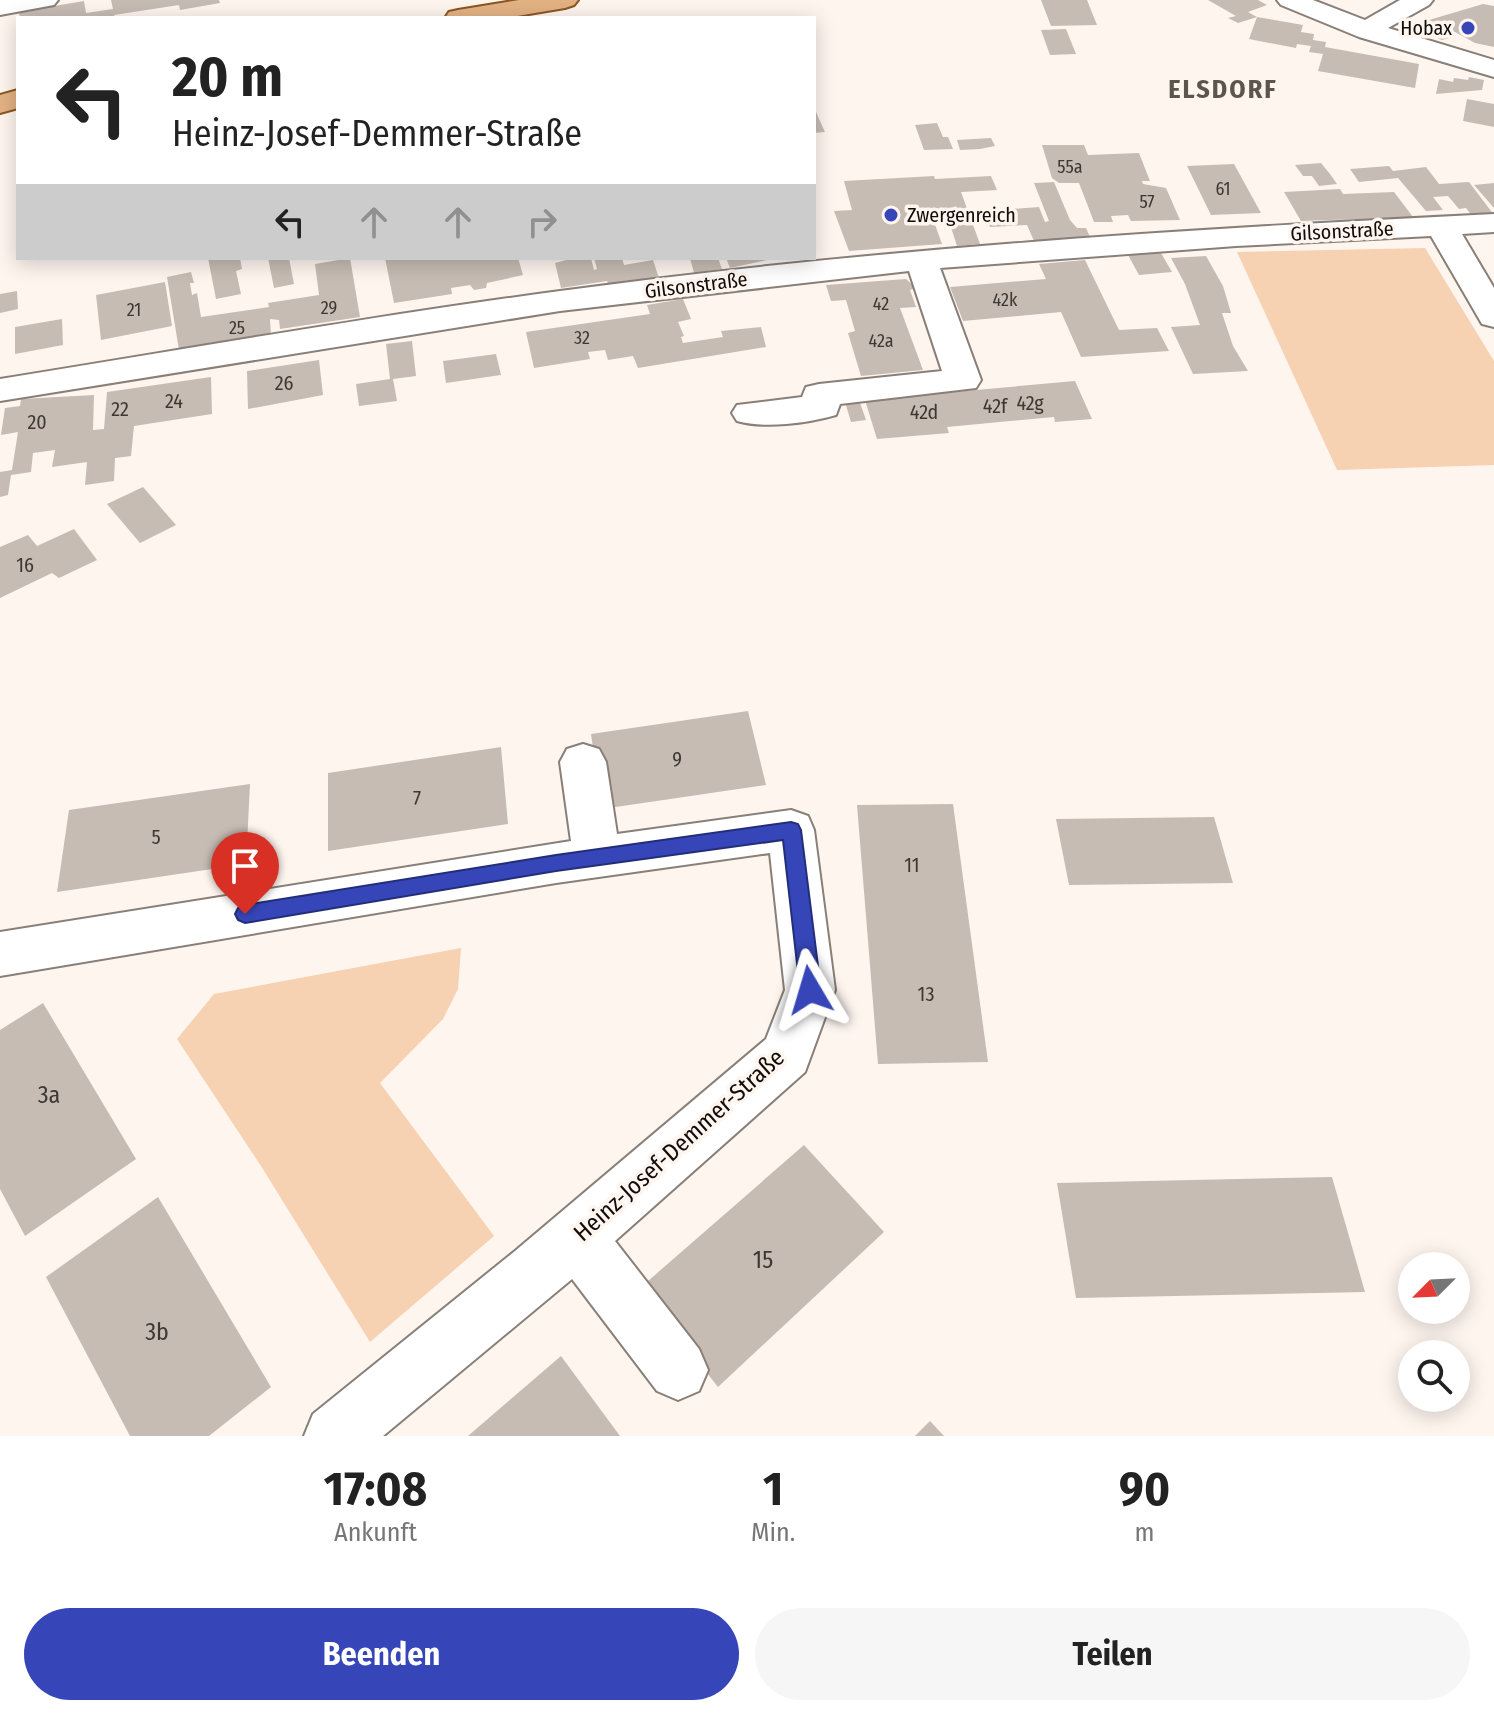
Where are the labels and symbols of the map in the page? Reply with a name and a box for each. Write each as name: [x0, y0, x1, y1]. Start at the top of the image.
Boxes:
place label: Hobax: [1400, 16, 1452, 40]
marker: Hobax: [1459, 19, 1477, 37]
district label: ELSDORF: [1168, 74, 1278, 105]
house number: 55a: [1057, 156, 1083, 178]
house number: 61: [1215, 178, 1231, 200]
house number: 57: [1139, 191, 1155, 213]
place label: Zwergenreich: [907, 203, 1016, 227]
marker: Zwergenreich: [882, 206, 900, 224]
street label: Gilsonstraße: [1290, 216, 1394, 246]
street label: Gilsonstraße: [643, 267, 749, 303]
house number: 42k: [993, 289, 1018, 311]
house number: 42: [873, 293, 889, 315]
house number: 29: [321, 297, 337, 319]
house number: 21: [127, 299, 141, 321]
house number: 25: [229, 317, 245, 339]
house number: 32: [574, 327, 590, 349]
house number: 42a: [868, 330, 894, 352]
house number: 26: [275, 371, 293, 395]
house number: 24: [165, 389, 183, 413]
house number: 42g: [1016, 391, 1044, 415]
house number: 42f: [983, 394, 1009, 418]
house number: 22: [111, 397, 129, 421]
house number: 42d: [910, 400, 938, 424]
house number: 20: [27, 410, 47, 434]
house number: 16: [16, 553, 34, 577]
house number: 9: [672, 747, 682, 771]
house number: 7: [413, 786, 421, 810]
house number: 5: [151, 825, 161, 849]
pin: [211, 832, 279, 914]
house number: 11: [904, 853, 920, 877]
position arrow: [768, 948, 852, 1032]
house number: 13: [918, 982, 934, 1006]
street label: Heinz-Josef-Demmer-Straße: [568, 1043, 790, 1247]
house number: 3a: [38, 1081, 60, 1109]
house number: 15: [753, 1246, 773, 1274]
north arrow: [1398, 1252, 1470, 1324]
house number: 3b: [145, 1318, 169, 1346]

